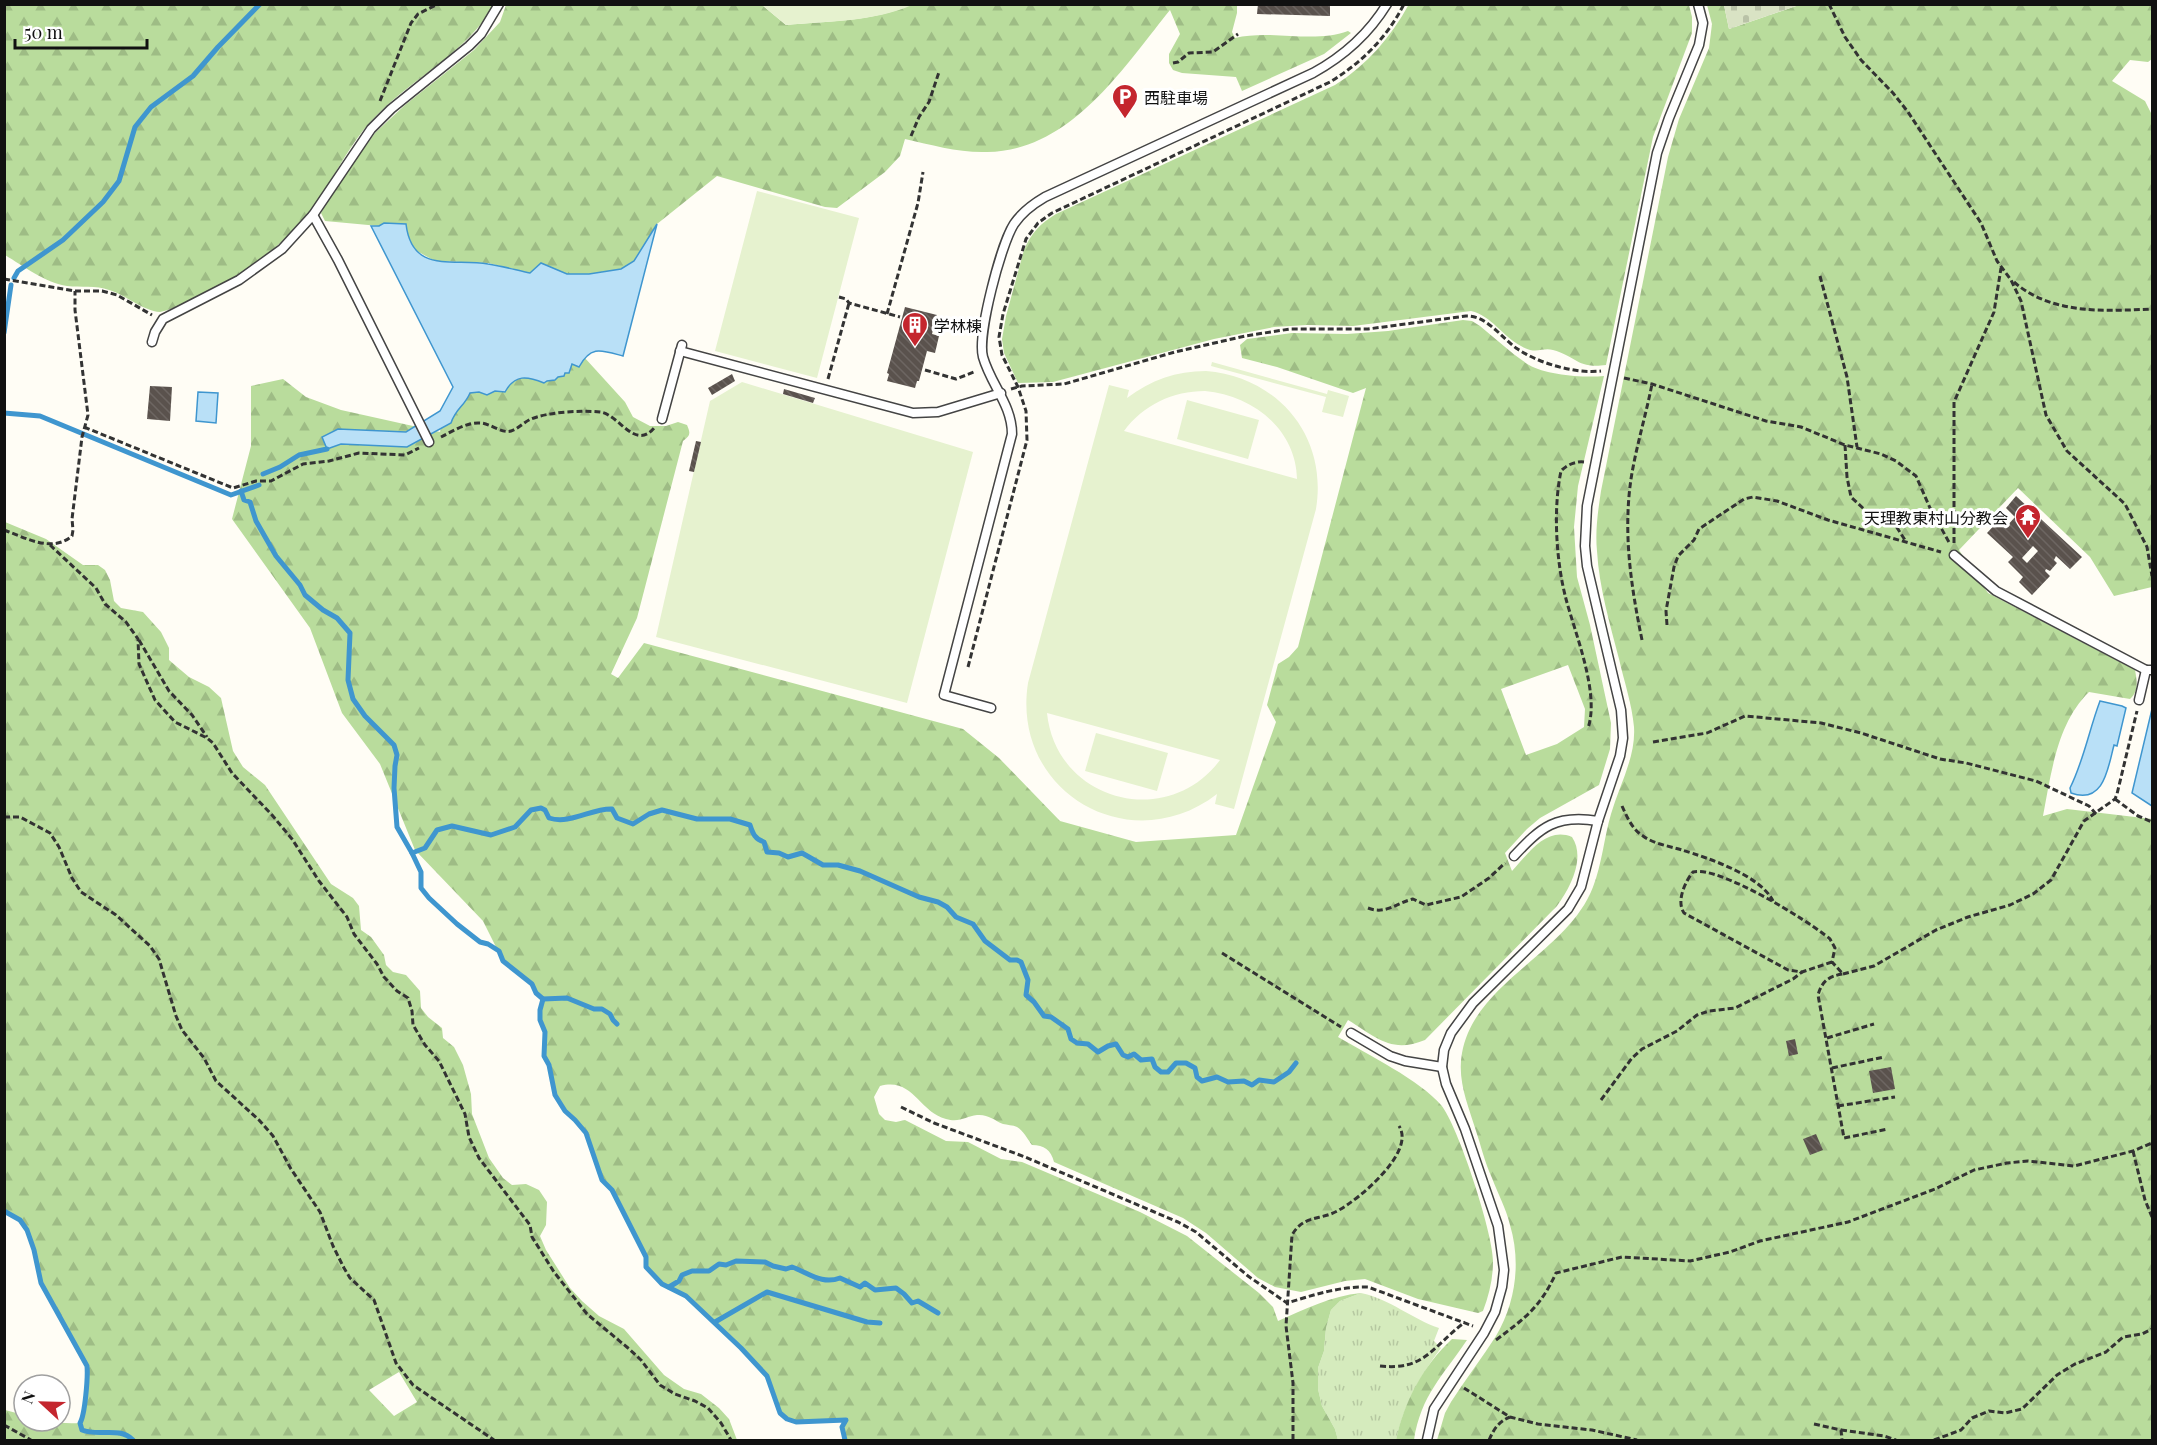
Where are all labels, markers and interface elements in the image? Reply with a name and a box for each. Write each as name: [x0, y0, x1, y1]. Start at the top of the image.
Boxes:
scale bar: [15, 12, 147, 50]
text: 50 m: [24, 20, 63, 44]
parking icon: 西駐車場: [1110, 82, 1140, 120]
place label: 西駐車場: [1144, 87, 1208, 108]
building icon: 学林棟: [900, 310, 930, 348]
place label: 学林棟: [934, 315, 982, 336]
temple icon: 天理教東村山分教会: [2013, 502, 2043, 540]
place label: 天理教東村山分教会: [1864, 507, 2008, 528]
north arrow: [12, 1373, 72, 1433]
text: N: [16, 1387, 40, 1406]

